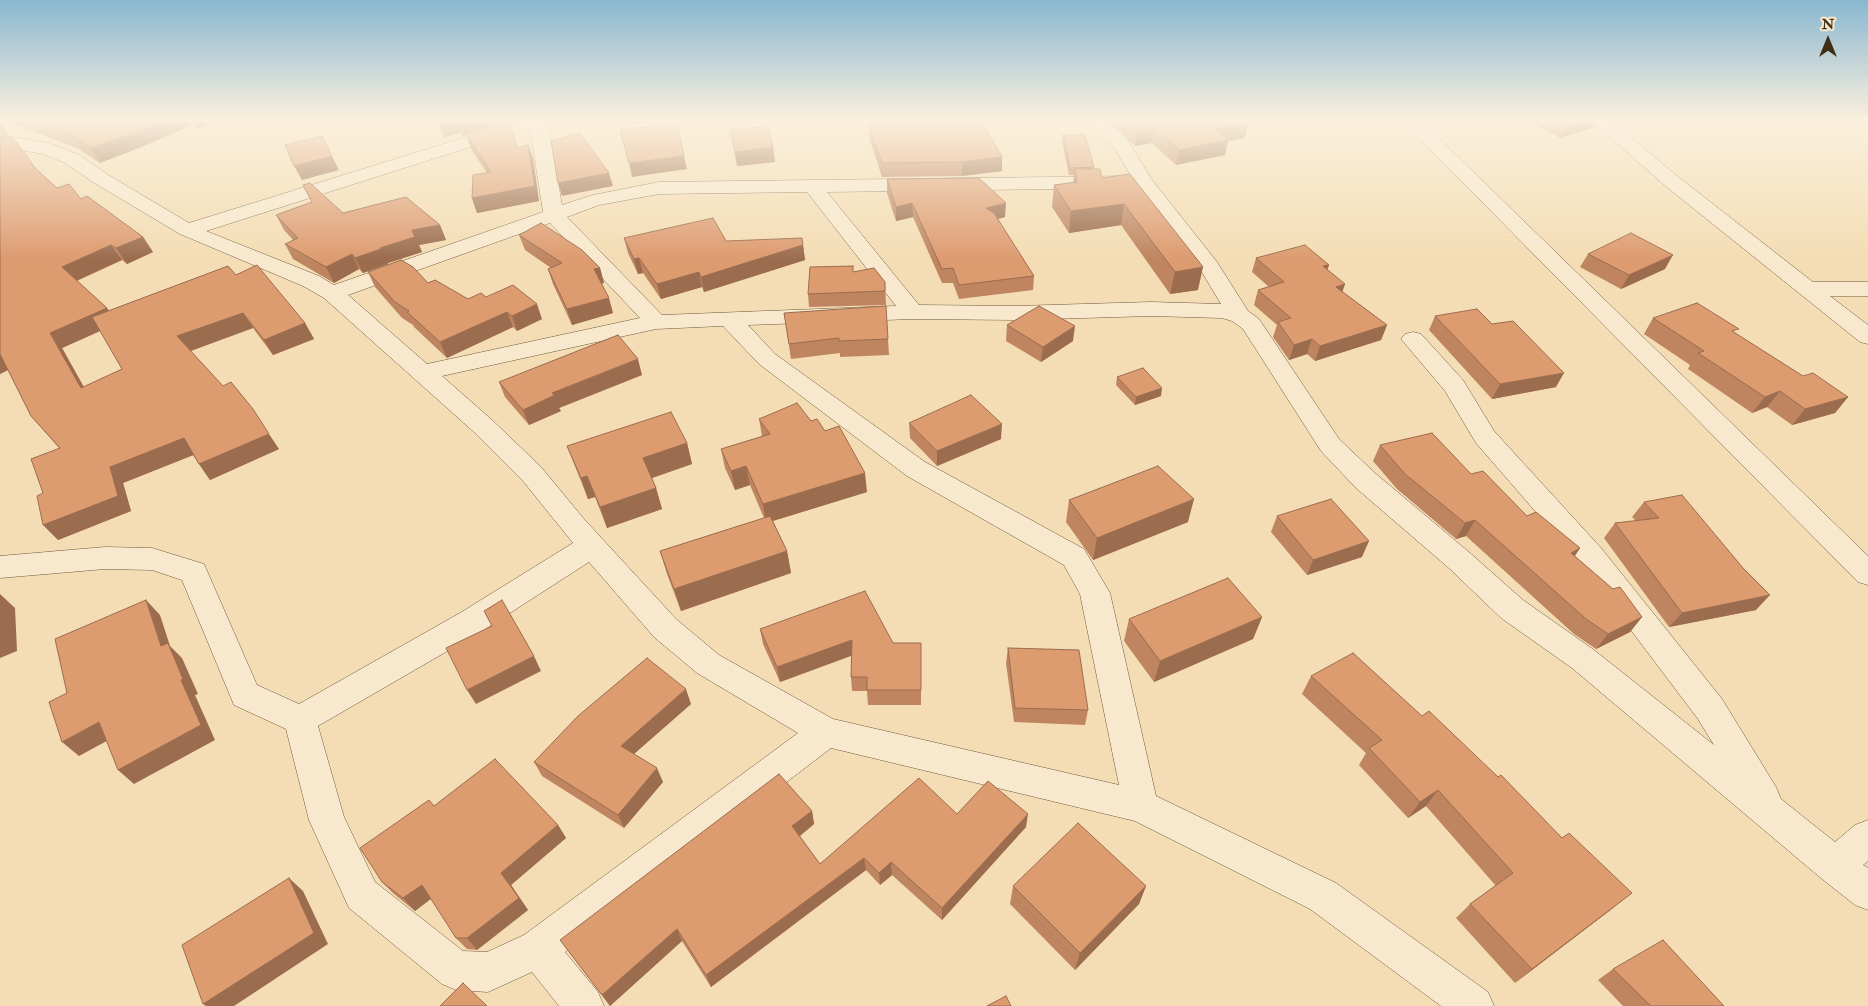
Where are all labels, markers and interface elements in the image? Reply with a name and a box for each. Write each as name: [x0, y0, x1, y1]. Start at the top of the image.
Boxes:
north arrow: [1803, 15, 1853, 65]
text: N: [1822, 16, 1834, 33]

